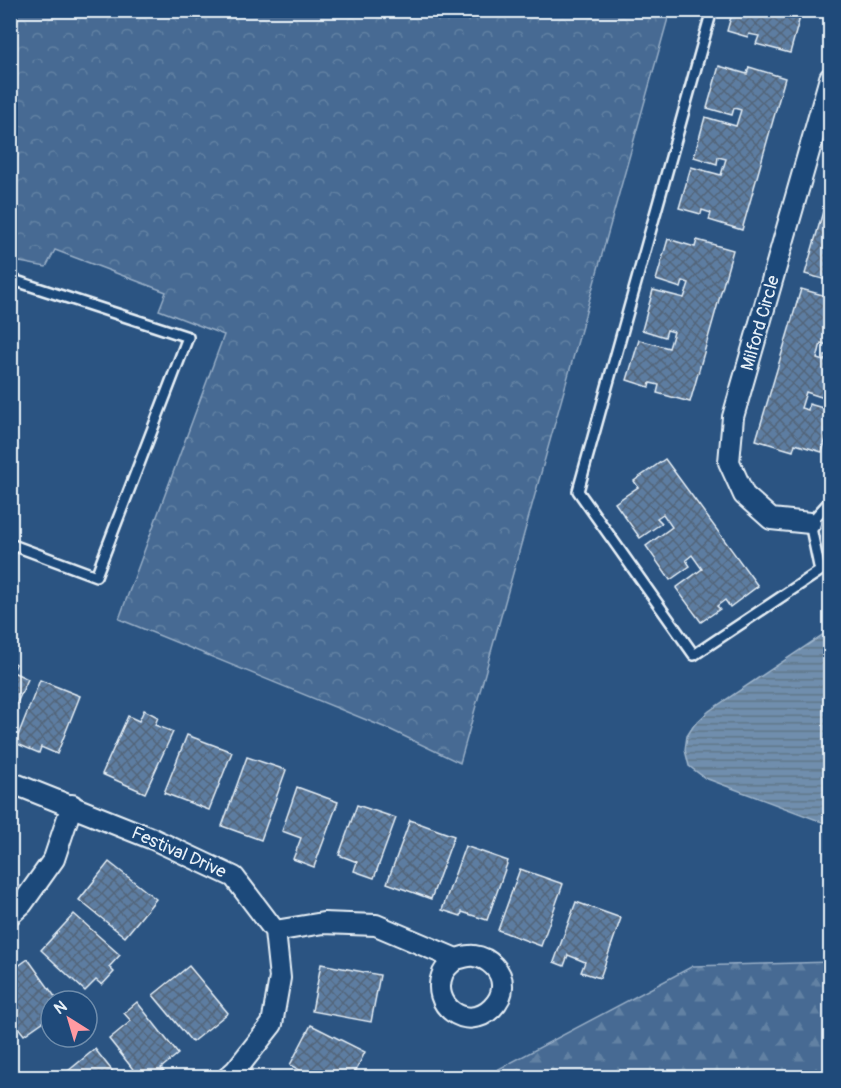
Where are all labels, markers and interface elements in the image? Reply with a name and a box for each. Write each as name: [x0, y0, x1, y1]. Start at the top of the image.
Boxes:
street label: Milford Circle: [736, 273, 785, 373]
street label: Festival Drive: [128, 821, 230, 884]
north arrow: [39, 989, 99, 1049]
text: N: [50, 996, 71, 1019]

